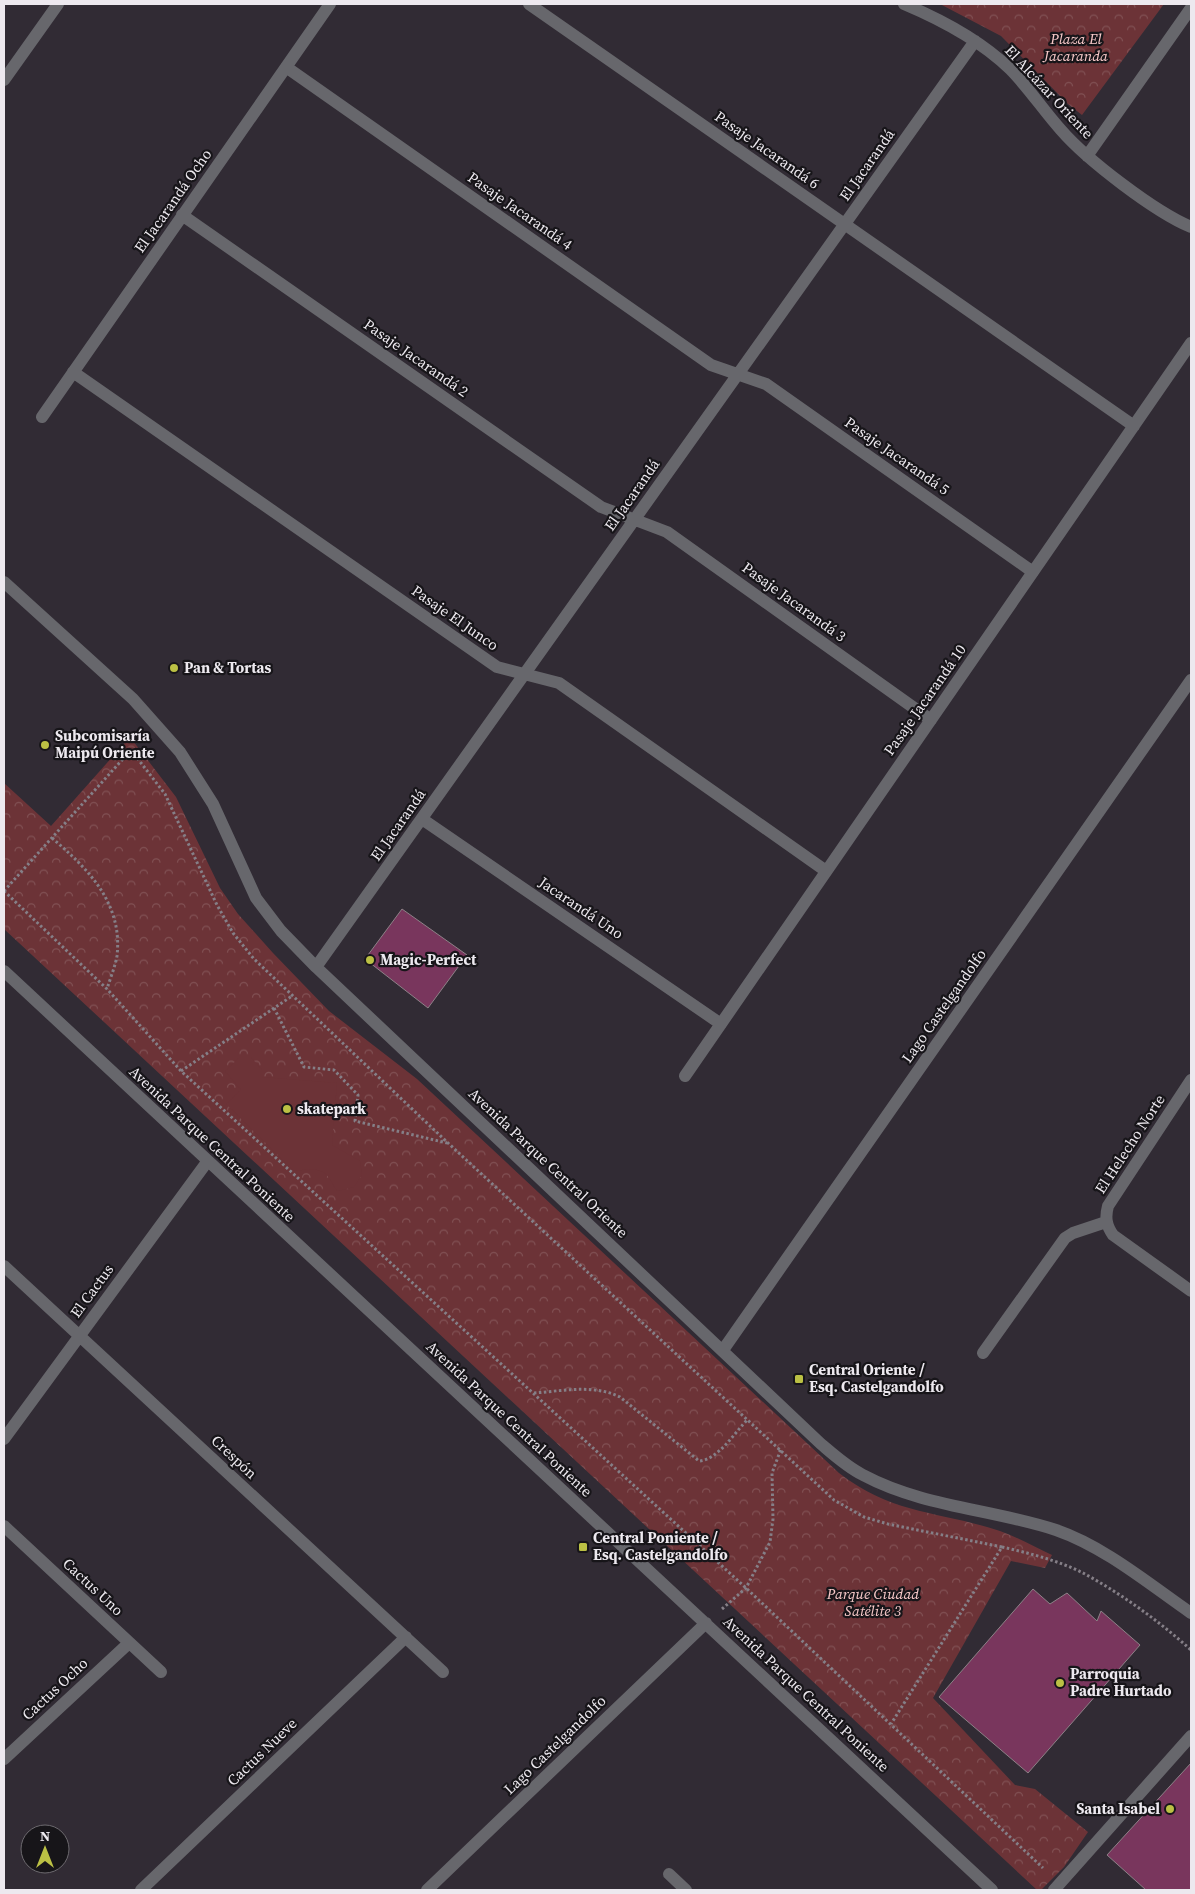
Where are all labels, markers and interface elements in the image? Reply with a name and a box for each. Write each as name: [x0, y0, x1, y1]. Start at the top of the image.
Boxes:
park label: Plaza El Jacaranda: [1042, 28, 1108, 66]
street label: El Alcázar Oriente: [1000, 40, 1099, 143]
street label: Pasaje Jacarandá 6: [711, 106, 824, 194]
street label: El Jacarandá: [834, 124, 899, 205]
street label: El Jacarandá Ocho: [129, 145, 216, 257]
street label: Pasaje Jacarandá 4: [464, 167, 577, 255]
street label: Pasaje Jacarandá 2: [360, 314, 473, 402]
street label: Pasaje Jacarandá 5: [841, 412, 954, 500]
street label: El Jacarandá: [599, 454, 664, 535]
street label: Pasaje Jacarandá 3: [738, 557, 850, 646]
street label: Pasaje El Junco: [408, 580, 503, 655]
street label: Pasaje Jacarandá 10: [878, 640, 971, 759]
place label: Pan & Tortas: [184, 657, 272, 678]
marker: Pan & Tortas: [168, 662, 180, 674]
place label: Subcomisaría Maipú Oriente: [55, 725, 155, 763]
marker: Subcomisaría Maipú Oriente: [39, 739, 51, 751]
street label: El Jacarandá: [365, 784, 430, 865]
street label: Jacarandá Uno: [534, 871, 628, 944]
street label: Lago Castelgandolfo: [896, 945, 991, 1067]
place label: Magic-Perfect: [380, 949, 477, 970]
marker: Magic-Perfect: [364, 954, 376, 966]
street label: Avenida Parque Central Poniente: [125, 1061, 300, 1227]
street label: Avenida Parque Central Oriente: [464, 1083, 633, 1243]
street label: El Helecho Norte: [1090, 1090, 1170, 1197]
place label: skatepark: [297, 1098, 366, 1119]
marker: skatepark: [281, 1103, 293, 1115]
street label: El Cactus: [65, 1260, 118, 1322]
street label: Avenida Parque Central Poniente: [422, 1336, 597, 1502]
place label: Central Oriente / Esq. Castelgandolfo: [809, 1359, 944, 1397]
marker: Central Oriente / Esq. Castelgandolfo: [793, 1373, 805, 1385]
street label: Crespón: [207, 1430, 262, 1483]
place label: Central Poniente / Esq. Castelgandolfo: [593, 1527, 728, 1565]
marker: Central Poniente / Esq. Castelgandolfo: [577, 1541, 589, 1553]
street label: Cactus Uno: [58, 1553, 128, 1620]
park label: Parque Ciudad Satélite 3: [826, 1583, 919, 1621]
street label: Avenida Parque Central Poniente: [719, 1611, 894, 1777]
street label: Cactus Ocho: [17, 1653, 92, 1725]
place label: Parroquia Padre Hurtado: [1070, 1663, 1172, 1701]
marker: Parroquia Padre Hurtado: [1054, 1677, 1066, 1689]
street label: Lago Castelgandolfo: [499, 1690, 610, 1799]
street label: Cactus Nueve: [222, 1713, 301, 1790]
place label: Santa Isabel: [1076, 1798, 1160, 1819]
marker: Santa Isabel: [1164, 1803, 1176, 1815]
north arrow: [20, 1824, 70, 1874]
text: N: [40, 1826, 50, 1846]

